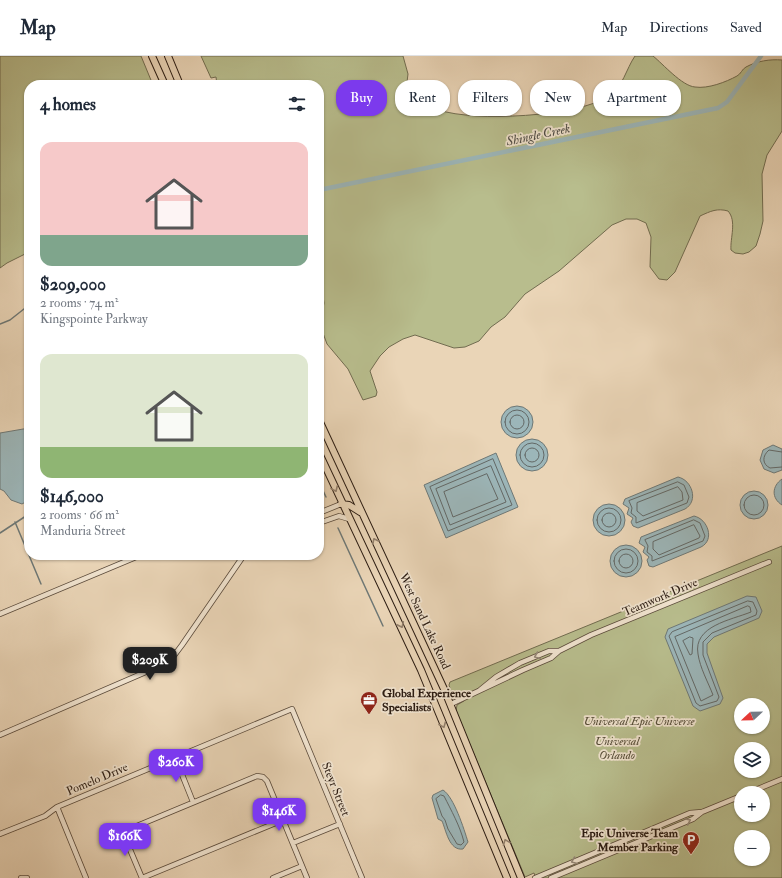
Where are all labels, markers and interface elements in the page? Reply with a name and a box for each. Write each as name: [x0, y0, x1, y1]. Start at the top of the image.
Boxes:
text: Map: [20, 16, 56, 40]
text: Map: [601, 19, 627, 36]
text: Directions: [649, 19, 708, 36]
text: Saved: [730, 19, 762, 36]
chip: Buy: [336, 80, 387, 116]
chip: Rent: [395, 80, 450, 116]
chip: Filters: [458, 80, 522, 116]
chip: New: [530, 80, 585, 116]
chip: Apartment: [593, 80, 681, 116]
icon: filters: [286, 93, 308, 115]
text: 4 homes: [40, 94, 96, 115]
water label: Shingle Creek: [504, 120, 572, 150]
icon: home: [138, 168, 210, 240]
text: $209,000: [40, 274, 106, 295]
text: 2 rooms · 74 m²: [40, 295, 118, 311]
text: Kingspointe Parkway: [40, 311, 148, 327]
icon: home: [138, 380, 210, 452]
one-way arrow: [330, 485, 338, 492]
text: $146,000: [40, 486, 104, 507]
text: 2 rooms · 66 m²: [40, 507, 119, 523]
text: Manduria Street: [40, 523, 125, 539]
one-way arrow: [372, 537, 380, 545]
street label: West Sand Lake Road: [395, 570, 454, 672]
street label: Teamwork Drive: [621, 575, 700, 620]
one-way arrow: [396, 620, 404, 628]
pin: $209K: [122, 647, 178, 681]
one-way arrow: [534, 651, 542, 659]
text: $209K: [132, 652, 168, 668]
place label: Global Experience Specialists: [382, 686, 472, 715]
office icon: Global Experience Specialists: [359, 690, 379, 715]
north arrow: [734, 698, 770, 734]
map controls: [734, 698, 770, 866]
park label: Universal Epic Universe: [584, 714, 695, 729]
one-way arrow: [439, 721, 447, 728]
park label: Universal Orlando: [595, 734, 640, 763]
button: layers: [734, 742, 770, 778]
pin: $260K: [148, 749, 204, 783]
text: $260K: [158, 754, 194, 770]
street label: Pomelo Drive: [64, 760, 130, 799]
street label: Steyr Street: [318, 760, 353, 818]
button: +: [734, 786, 770, 822]
pin: $146K: [251, 798, 307, 832]
text: $146K: [262, 803, 296, 819]
one-way arrow: [684, 818, 692, 826]
pin: $166K: [97, 823, 153, 857]
place label: Epic Universe Team Member Parking: [581, 826, 679, 855]
text: $166K: [108, 828, 142, 844]
parking icon: Epic Universe Team Member Parking: [681, 830, 701, 855]
button: −: [734, 830, 770, 866]
one-way arrow: [503, 838, 511, 845]
one-way arrow: [570, 857, 577, 865]

